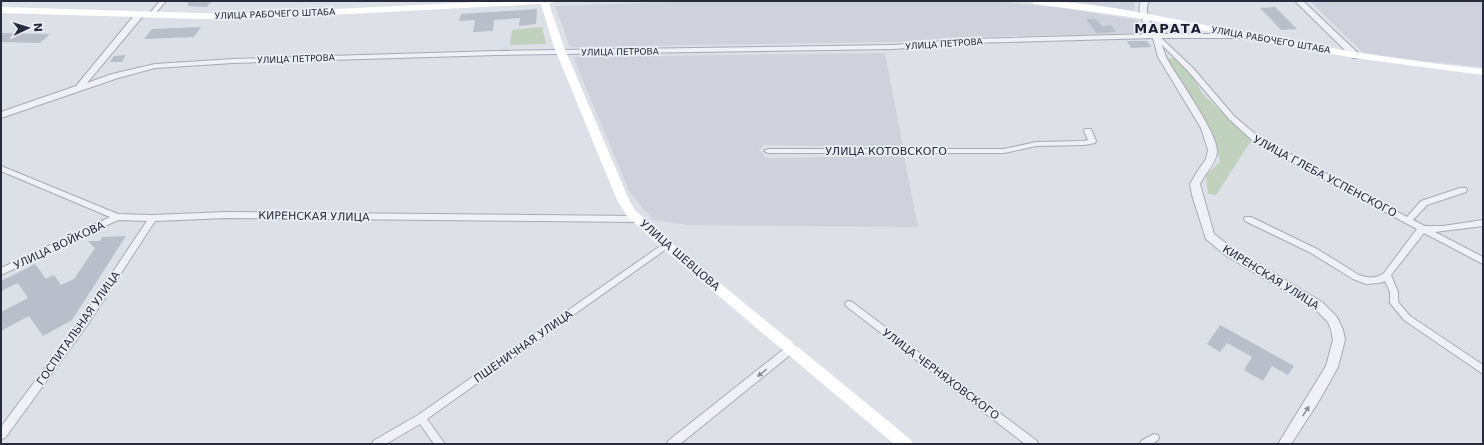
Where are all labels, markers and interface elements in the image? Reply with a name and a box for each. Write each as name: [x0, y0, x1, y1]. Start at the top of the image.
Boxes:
street label: УЛИЦА РАБОЧЕГО ШТАБА: [214, 7, 336, 21]
north arrow: [8, 8, 48, 48]
district label: МАРАТА: [1134, 21, 1202, 36]
text: N: [31, 22, 44, 32]
street label: УЛИЦА РАБОЧЕГО ШТАБА: [1211, 25, 1332, 56]
street label: УЛИЦА ПЕТРОВА: [905, 36, 984, 52]
street label: УЛИЦА ПЕТРОВА: [581, 46, 660, 58]
street label: УЛИЦА ПЕТРОВА: [257, 53, 336, 65]
street label: УЛИЦА ГЛЕБА УСПЕНСКОГО: [1251, 133, 1399, 220]
street label: УЛИЦА КОТОВСКОГО: [825, 145, 947, 158]
street label: КИРЕНСКАЯ УЛИЦА: [258, 209, 370, 224]
street label: УЛИЦА ШЕВЦОВА: [637, 217, 723, 294]
street label: УЛИЦА ВОЙКОВА: [12, 219, 107, 272]
street label: КИРЕНСКАЯ УЛИЦА: [1220, 242, 1322, 313]
street label: ГОСПИТАЛЬНАЯ УЛИЦА: [34, 269, 123, 388]
street label: ПШЕНИЧНАЯ УЛИЦА: [472, 307, 575, 385]
street label: УЛИЦА ЧЕРНЯХОВСКОГО: [880, 326, 1002, 423]
one-way arrow: [756, 368, 767, 377]
one-way arrow: [1302, 405, 1309, 417]

